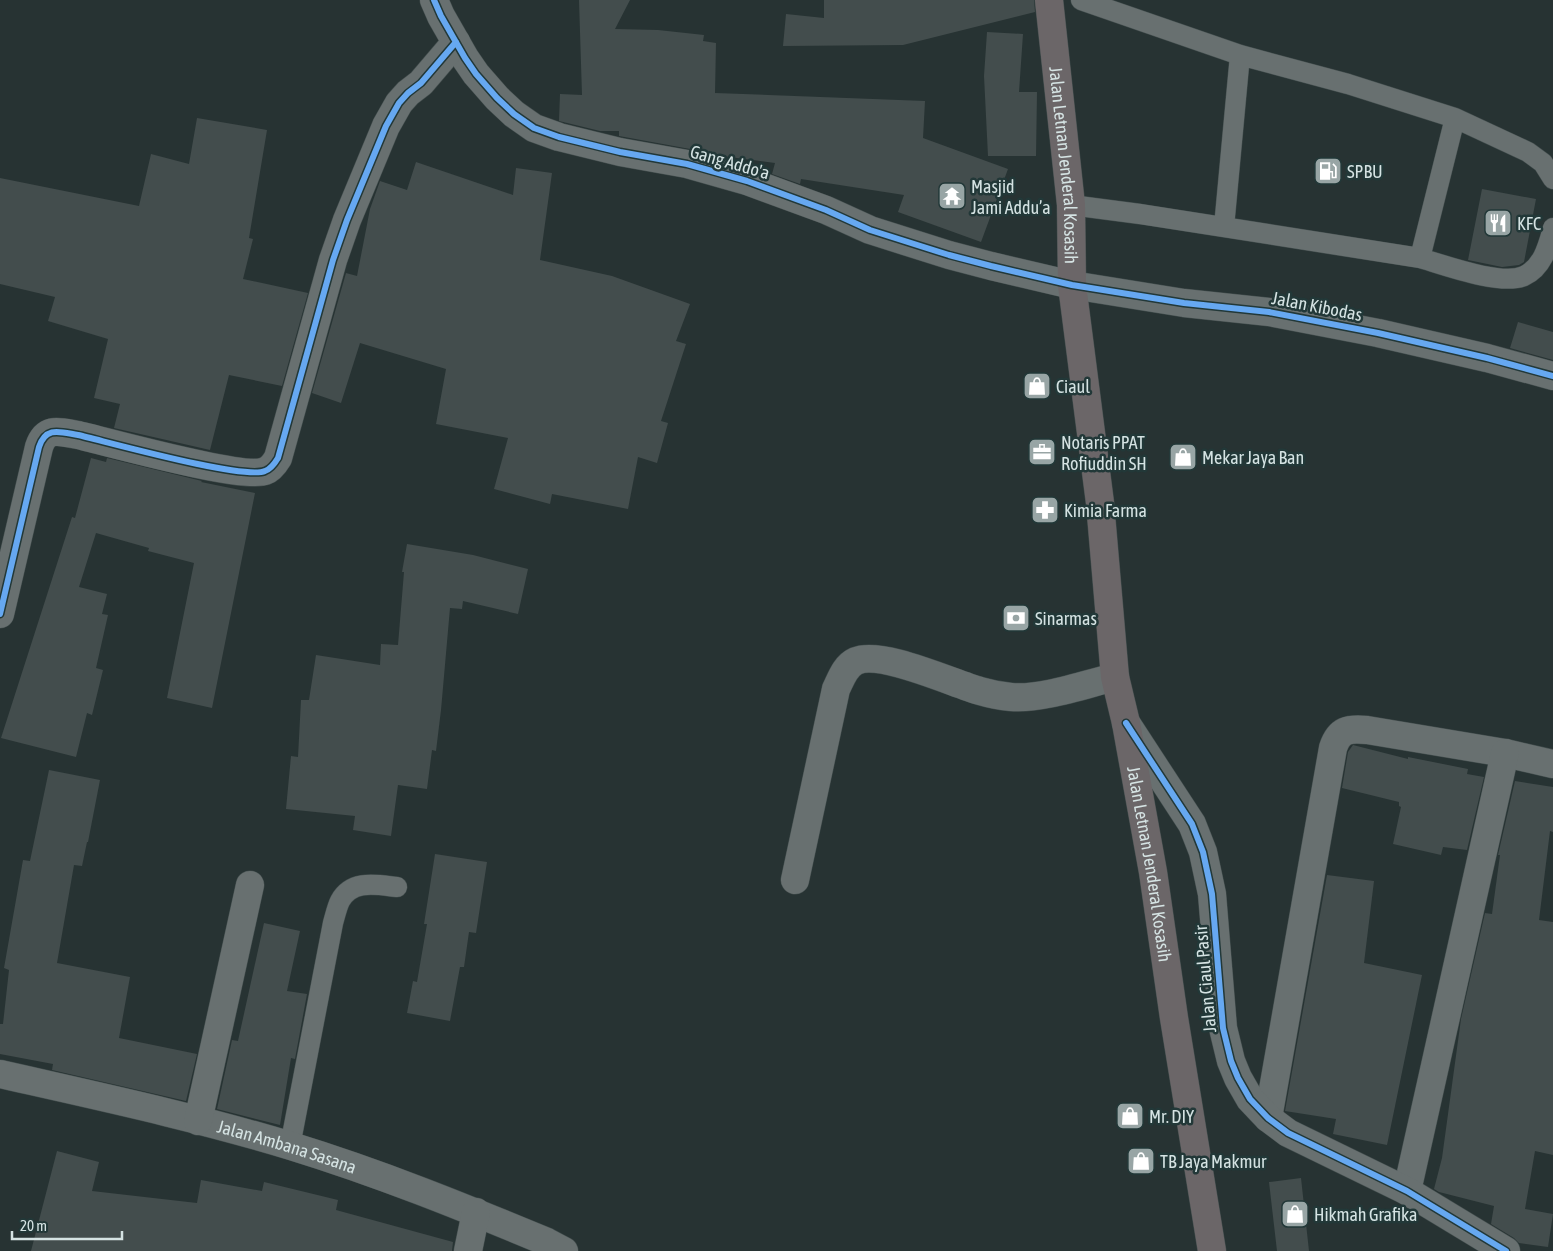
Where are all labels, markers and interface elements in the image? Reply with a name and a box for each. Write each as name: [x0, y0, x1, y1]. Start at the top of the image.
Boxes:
street label: Jalan Letnan Jenderal Kosasih: [1046, 65, 1082, 264]
street label: Gang Addo'a: [688, 141, 772, 183]
fuel station icon: SPBU: [1313, 156, 1343, 186]
place label: SPBU: [1347, 161, 1383, 182]
place label: Masjid Jami Addu’a: [971, 176, 1051, 218]
temple icon: Masjid Jami Addu’a: [937, 181, 967, 211]
restaurant icon: KFC: [1483, 208, 1513, 238]
place label: KFC: [1517, 213, 1541, 234]
street label: Jalan Kibodas: [1270, 287, 1364, 325]
shop icon: Ciaul: [1022, 371, 1052, 401]
place label: Ciaul: [1056, 376, 1090, 397]
place label: Notaris PPAT Rofiuddin SH: [1061, 432, 1147, 474]
office icon: Notaris PPAT Rofiuddin SH: [1027, 437, 1057, 467]
shop icon: Mekar Jaya Ban: [1168, 442, 1198, 472]
place label: Mekar Jaya Ban: [1202, 447, 1304, 468]
pharmacy icon: Kimia Farma: [1030, 495, 1060, 525]
place label: Kimia Farma: [1064, 500, 1147, 521]
bank icon: Sinarmas: [1001, 603, 1031, 633]
place label: Sinarmas: [1035, 608, 1097, 629]
street label: Jalan Letnan Jenderal Kosasih: [1124, 764, 1176, 963]
street label: Jalan Ciaul Pasir: [1190, 924, 1220, 1034]
shop icon: Mr. DIY: [1115, 1101, 1145, 1131]
place label: Mr. DIY: [1149, 1106, 1194, 1127]
street label: Jalan Ambana Sasana: [215, 1115, 359, 1177]
shop icon: TB Jaya Makmur: [1126, 1146, 1156, 1176]
place label: TB Jaya Makmur: [1160, 1151, 1267, 1172]
shop icon: Hikmah Grafika: [1280, 1199, 1310, 1229]
place label: Hikmah Grafika: [1314, 1204, 1417, 1225]
scale bar: [12, 1208, 122, 1240]
text: 20 m: [20, 1217, 47, 1234]

